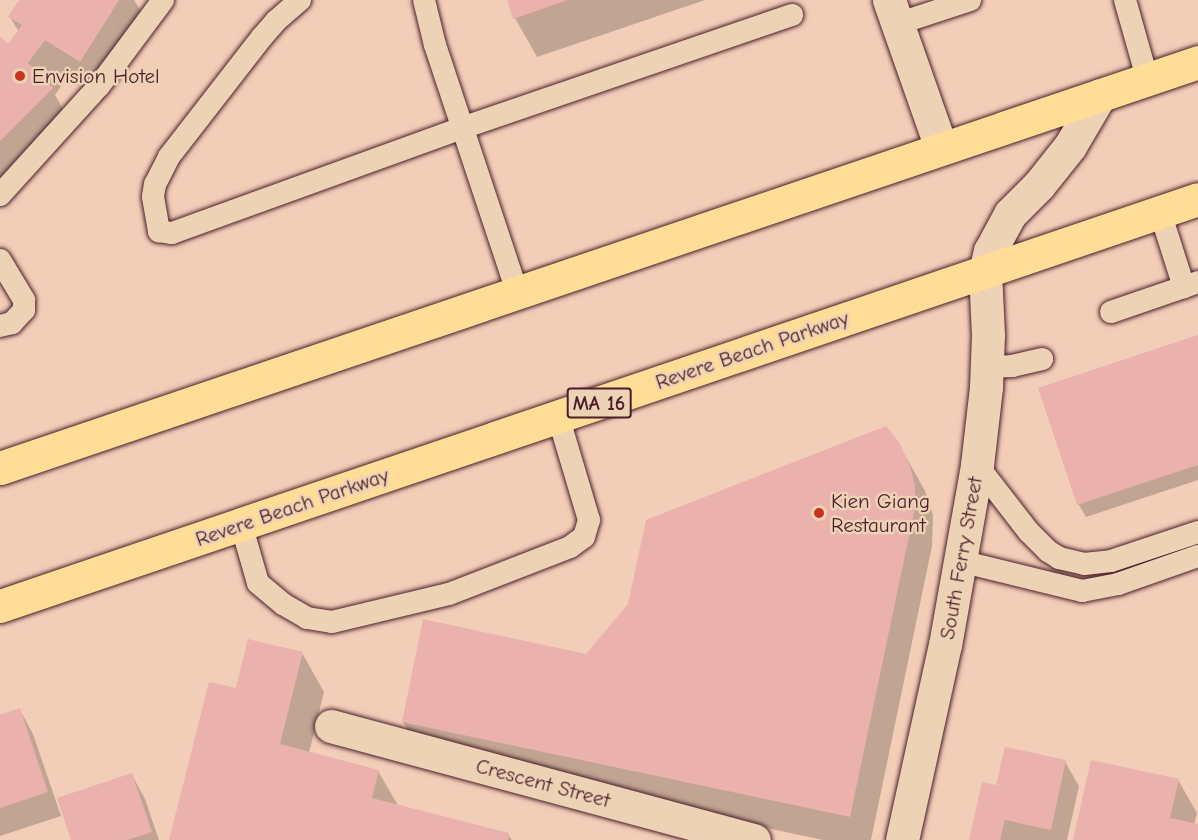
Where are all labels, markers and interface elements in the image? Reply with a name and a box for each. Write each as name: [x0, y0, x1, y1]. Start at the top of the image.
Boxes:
place label: Envision Hotel: [32, 63, 160, 89]
marker: Envision Hotel: [13, 69, 27, 83]
street label: Revere Beach Parkway: [652, 305, 852, 395]
road number: MA 16: [566, 386, 632, 420]
street label: Revere Beach Parkway: [192, 462, 392, 552]
street label: South Ferry Street: [934, 475, 988, 641]
place label: Kien Giang Restaurant: [831, 488, 930, 538]
marker: Kien Giang Restaurant: [812, 506, 826, 520]
street label: Crescent Street: [473, 753, 613, 813]

